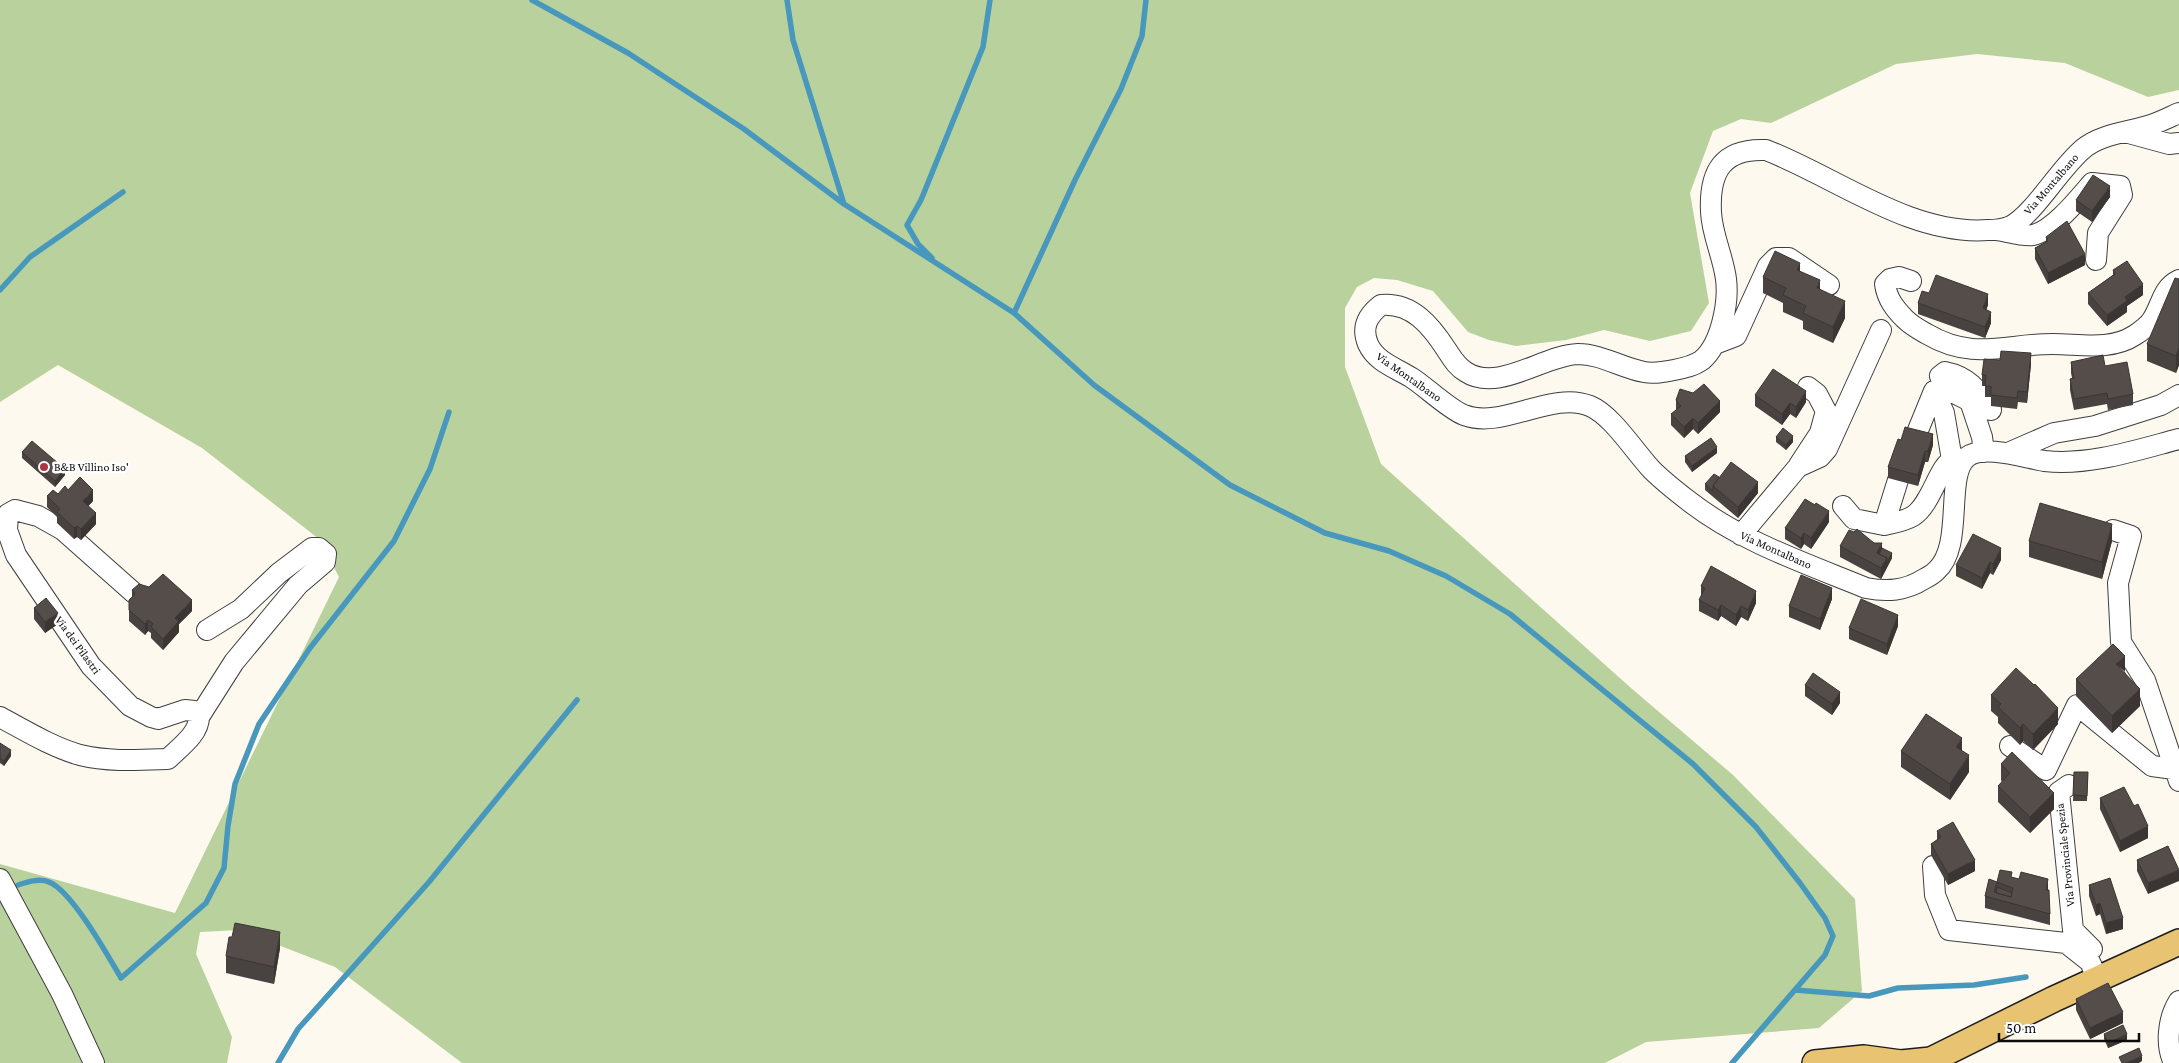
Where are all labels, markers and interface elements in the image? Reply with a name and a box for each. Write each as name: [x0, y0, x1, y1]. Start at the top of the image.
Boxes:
street label: Via Montalbano: [2021, 150, 2081, 218]
street label: Via Montalbano: [1374, 349, 1444, 405]
place label: B&B Villino Iso': [54, 460, 129, 474]
marker: B&B Villino Iso': [38, 461, 50, 473]
street label: Via Montalbano: [1738, 528, 1814, 572]
street label: Via dei Pilastri: [52, 613, 104, 677]
street label: Via Provinciale Spezia: [2053, 802, 2077, 907]
scale bar: [1999, 1010, 2139, 1042]
text: 50 m: [2006, 1020, 2036, 1036]

